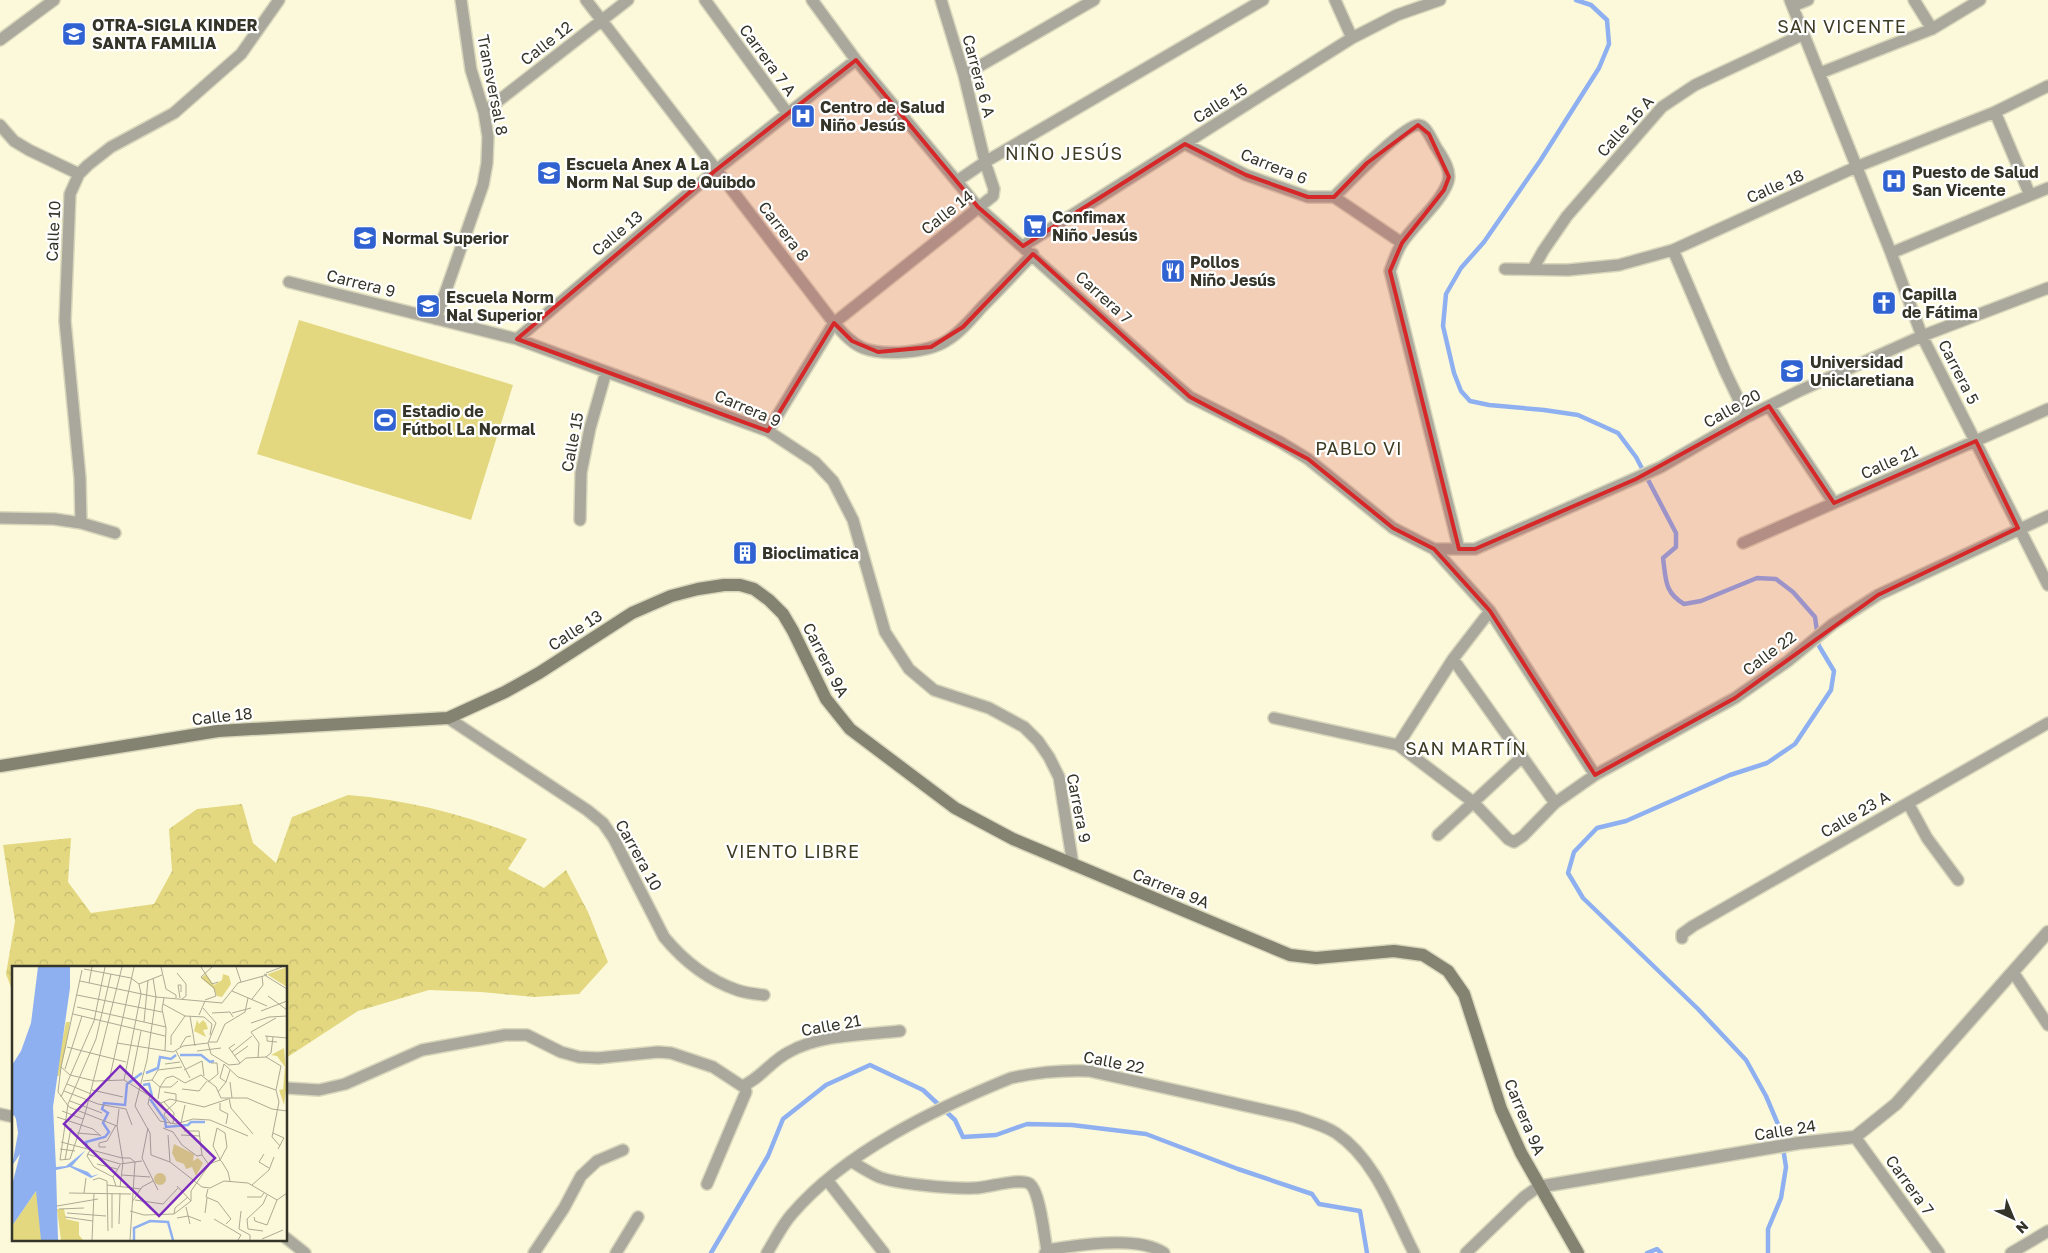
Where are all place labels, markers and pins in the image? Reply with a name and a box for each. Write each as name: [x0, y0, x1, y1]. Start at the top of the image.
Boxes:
place label: OTRA-SIGLA KINDER SANTA FAMILIA: [92, 15, 258, 53]
school or university icon: OTRA-SIGLA KINDER SANTA FAMILIA: [61, 21, 87, 47]
place label: Centro de Salud Niño Jesús: [820, 97, 945, 135]
hospital icon: Centro de Salud Niño Jesús: [790, 103, 816, 129]
place label: Escuela Anex A La Norm Nal Sup de Quibdo: [566, 154, 756, 192]
school or university icon: Escuela Anex A La Norm Nal Sup de Quibdo: [536, 160, 562, 186]
place label: Puesto de Salud San Vicente: [1912, 162, 2039, 200]
hospital icon: Puesto de Salud San Vicente: [1881, 168, 1907, 194]
place label: Confimax Niño Jesús: [1052, 207, 1138, 245]
supermarket icon: Confimax Niño Jesús: [1022, 213, 1048, 239]
school or university icon: Normal Superior: [352, 225, 378, 251]
place label: Normal Superior: [382, 228, 509, 248]
place label: Pollos Niño Jesús: [1190, 252, 1276, 290]
restaurant icon: Pollos Niño Jesús: [1160, 258, 1186, 284]
place label: Capilla de Fátima: [1902, 284, 1978, 322]
place label: Escuela Norm Nal Superior: [446, 287, 554, 325]
church icon: Capilla de Fátima: [1871, 290, 1897, 316]
school or university icon: Escuela Norm Nal Superior: [415, 293, 441, 319]
place label: Universidad Uniclaretiana: [1810, 352, 1914, 390]
school or university icon: Universidad Uniclaretiana: [1779, 358, 1805, 384]
place label: Estadio de Fútbol La Normal: [402, 401, 536, 439]
sports icon: Estadio de Fútbol La Normal: [372, 407, 398, 433]
building icon: Bioclimatica: [732, 540, 758, 566]
place label: Bioclimatica: [762, 543, 859, 563]

